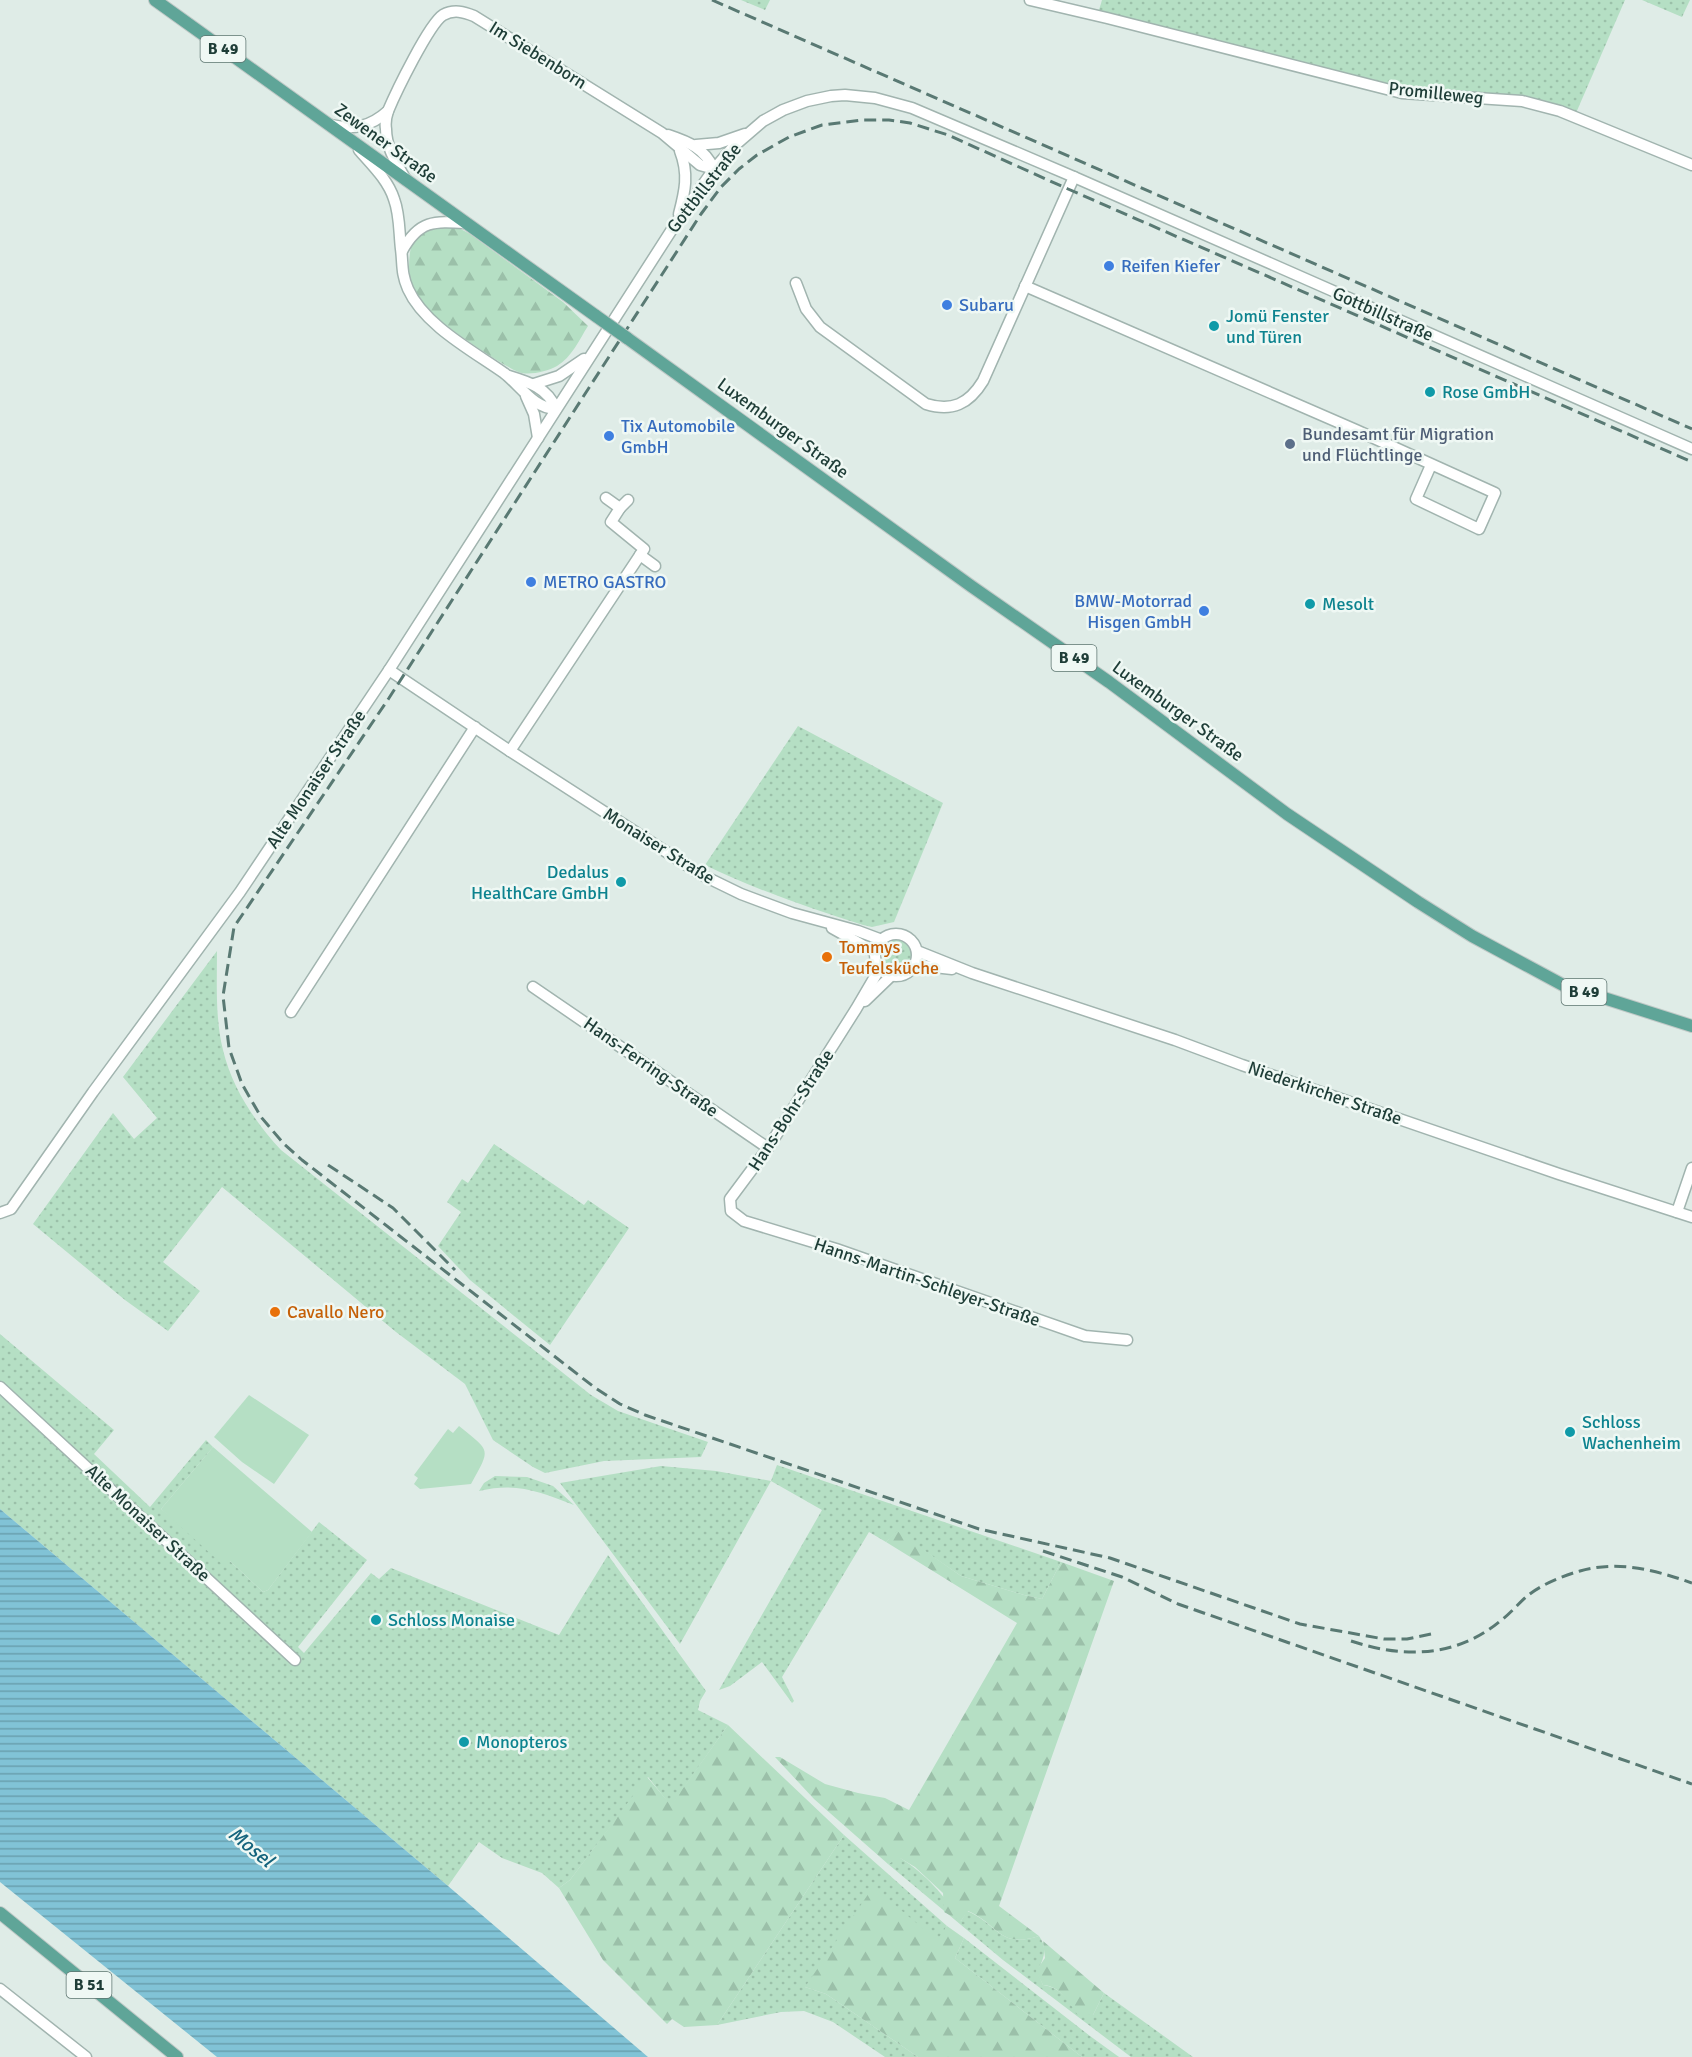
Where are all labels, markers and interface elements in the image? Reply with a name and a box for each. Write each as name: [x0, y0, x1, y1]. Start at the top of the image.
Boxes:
street label: Im Siebenborn: [485, 16, 591, 94]
road number: B 49: [200, 36, 246, 62]
street label: Promilleweg: [1388, 77, 1484, 109]
street label: Zewener Straße: [330, 98, 442, 188]
street label: Gottbillstraße: [662, 139, 746, 237]
place label: Reifen Kiefer: [1121, 255, 1221, 277]
marker: Reifen Kiefer: [1102, 259, 1116, 273]
street label: Gottbillstraße: [1329, 282, 1437, 346]
place label: Subaru: [959, 294, 1014, 316]
marker: Subaru: [940, 298, 954, 312]
place label: Jomü Fenster und Türen: [1226, 305, 1329, 348]
marker: Jomü Fenster und Türen: [1207, 319, 1221, 333]
street label: Luxemburger Straße: [713, 373, 853, 483]
place label: Rose GmbH: [1442, 381, 1530, 403]
marker: Rose GmbH: [1423, 385, 1437, 399]
place label: Tix Automobile GmbH: [621, 415, 735, 458]
place label: Bundesamt für Migration und Flüchtlinge: [1302, 423, 1494, 466]
marker: Tix Automobile GmbH: [602, 429, 616, 443]
marker: Bundesamt für Migration und Flüchtlinge: [1283, 437, 1297, 451]
place label: METRO GASTRO: [543, 571, 666, 593]
marker: METRO GASTRO: [524, 575, 538, 589]
place label: BMW-Motorrad Hisgen GmbH: [1074, 590, 1192, 633]
place label: Mesolt: [1322, 593, 1374, 615]
marker: Mesolt: [1303, 597, 1317, 611]
marker: BMW-Motorrad Hisgen GmbH: [1197, 604, 1211, 618]
road number: B 49: [1052, 645, 1096, 671]
street label: Luxemburger Straße: [1108, 656, 1248, 766]
street label: Alte Monaiser Straße: [261, 706, 371, 852]
street label: Monaiser Straße: [599, 803, 719, 889]
place label: Dedalus HealthCare GmbH: [471, 861, 609, 904]
marker: Dedalus HealthCare GmbH: [614, 875, 628, 889]
place label: Tommys Teufelsküche: [839, 936, 939, 979]
marker: Tommys Teufelsküche: [820, 950, 834, 964]
road number: B 49: [1562, 979, 1606, 1005]
street label: Hans-Ferring-Straße: [579, 1012, 723, 1122]
street label: Hans-Bohr-Straße: [744, 1045, 838, 1175]
street label: Niederkircher Straße: [1245, 1056, 1405, 1130]
street label: Hanns-Martin-Schleyer-Straße: [811, 1233, 1043, 1331]
place label: Cavallo Nero: [287, 1301, 384, 1323]
marker: Cavallo Nero: [268, 1305, 282, 1319]
place label: Schloss Wachenheim: [1582, 1411, 1681, 1454]
marker: Schloss Wachenheim: [1563, 1425, 1577, 1439]
street label: Alte Monaiser Straße: [81, 1460, 215, 1586]
place label: Schloss Monaise: [388, 1609, 515, 1631]
marker: Schloss Monaise: [369, 1613, 383, 1627]
place label: Monopteros: [476, 1731, 567, 1753]
marker: Monopteros: [457, 1735, 471, 1749]
water label: Mosel: [223, 1821, 280, 1874]
road number: B 51: [66, 1972, 112, 1998]

